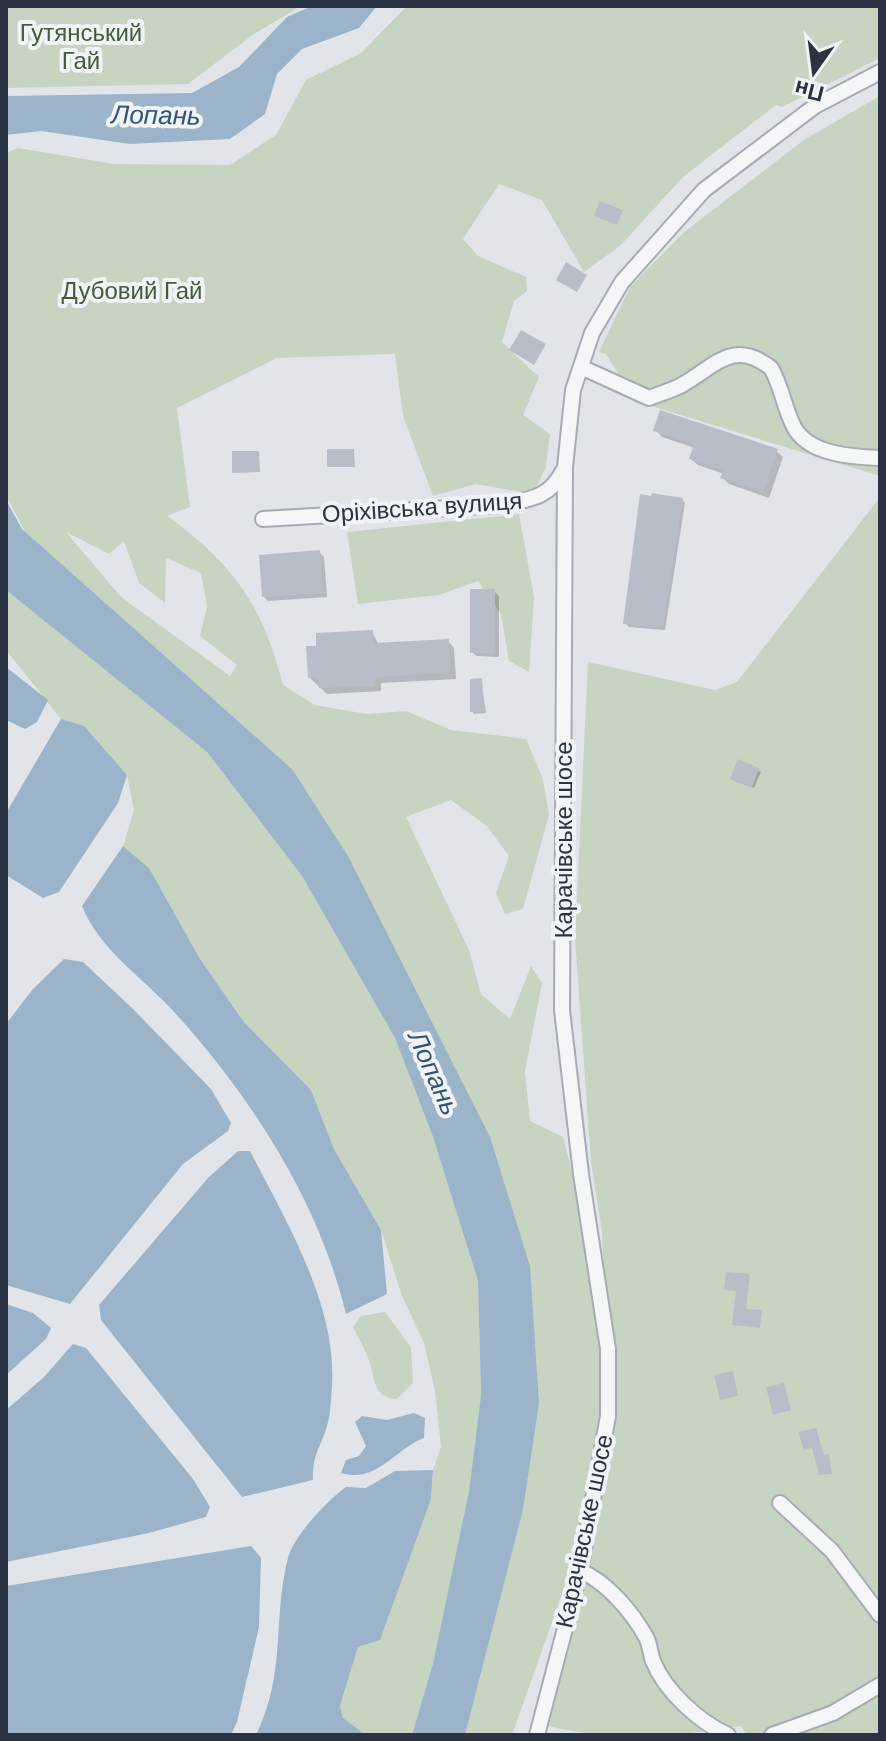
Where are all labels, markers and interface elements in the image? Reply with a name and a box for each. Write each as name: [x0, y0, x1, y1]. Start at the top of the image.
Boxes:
park label: Гутянський Гай: [20, 19, 142, 74]
north arrow: [774, 32, 854, 112]
text: Пн: [792, 75, 826, 107]
water label: Лопань: [109, 99, 201, 131]
park label: Дубовий Гай: [62, 277, 202, 304]
street label: Оріхівська вулиця: [321, 487, 523, 527]
street label: Карачівське шосе: [550, 741, 577, 939]
water label: Лопань: [401, 1024, 466, 1120]
street label: Карачівське шосе: [550, 1432, 618, 1630]

